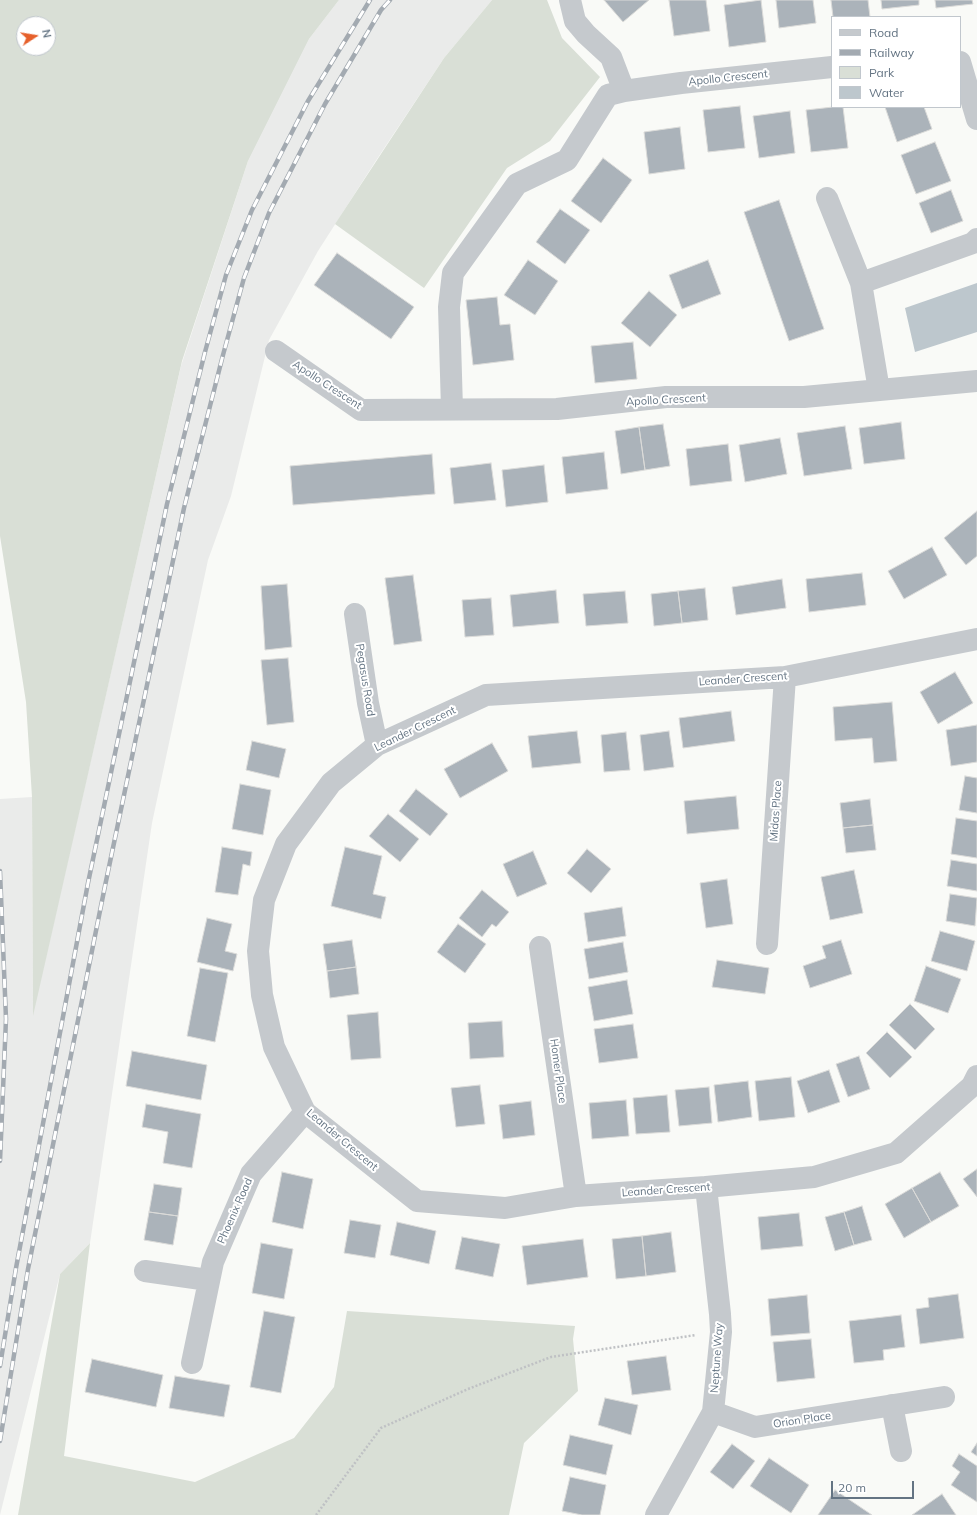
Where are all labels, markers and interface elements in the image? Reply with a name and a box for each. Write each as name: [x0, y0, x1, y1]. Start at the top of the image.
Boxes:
north arrow: [16, 16, 56, 56]
legend: [831, 16, 961, 108]
text: Road: [869, 25, 898, 40]
text: N: [39, 28, 54, 39]
text: Railway: [869, 45, 914, 60]
text: Park: [869, 65, 894, 80]
street label: Apollo Crescent: [688, 67, 768, 89]
text: Water: [869, 85, 904, 100]
street label: Apollo Crescent: [290, 358, 364, 412]
street label: Apollo Crescent: [626, 391, 706, 409]
street label: Pegasus Road: [353, 643, 377, 717]
street label: Leander Crescent: [698, 669, 788, 689]
street label: Leander Crescent: [372, 704, 458, 754]
street label: Midas Place: [767, 780, 785, 842]
street label: Homer Place: [547, 1038, 569, 1104]
street label: Leander Crescent: [304, 1106, 380, 1174]
street label: Phoenix Road: [215, 1176, 255, 1246]
street label: Leander Crescent: [621, 1180, 711, 1200]
street label: Neptune Way: [708, 1323, 726, 1393]
street label: Orion Place: [772, 1409, 832, 1431]
scale bar: [833, 1473, 916, 1499]
text: 20 m: [838, 1480, 866, 1495]

